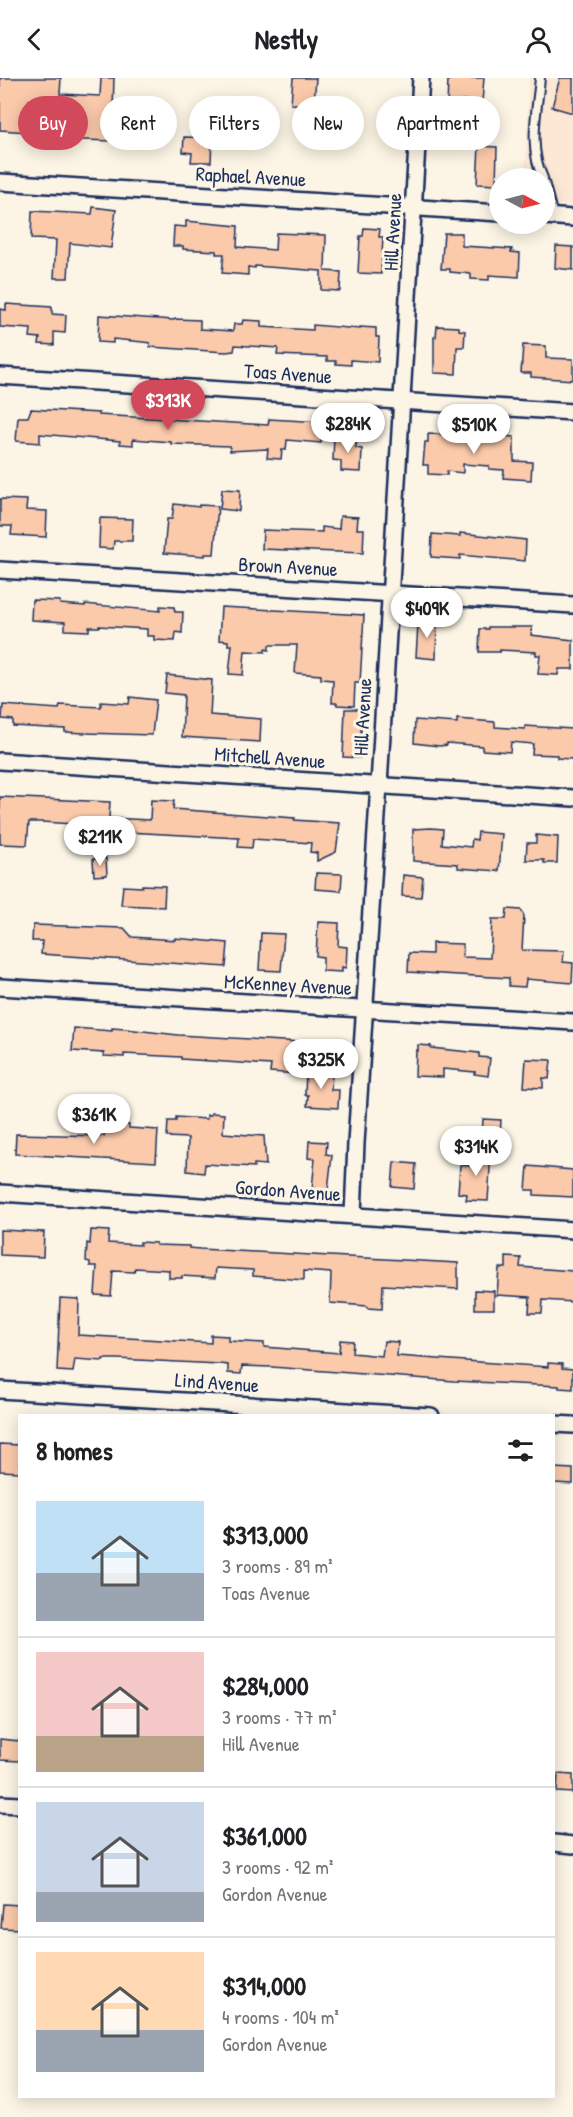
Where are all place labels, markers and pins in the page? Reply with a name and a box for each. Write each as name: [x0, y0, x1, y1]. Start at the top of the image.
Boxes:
pin: $313K: [126, 380, 210, 431]
pin: $284K: [306, 403, 390, 454]
pin: $510K: [432, 404, 516, 455]
pin: $409K: [385, 588, 469, 639]
pin: $211K: [58, 816, 142, 867]
pin: $325K: [279, 1039, 363, 1090]
pin: $361K: [52, 1094, 136, 1145]
pin: $314K: [434, 1126, 518, 1177]

